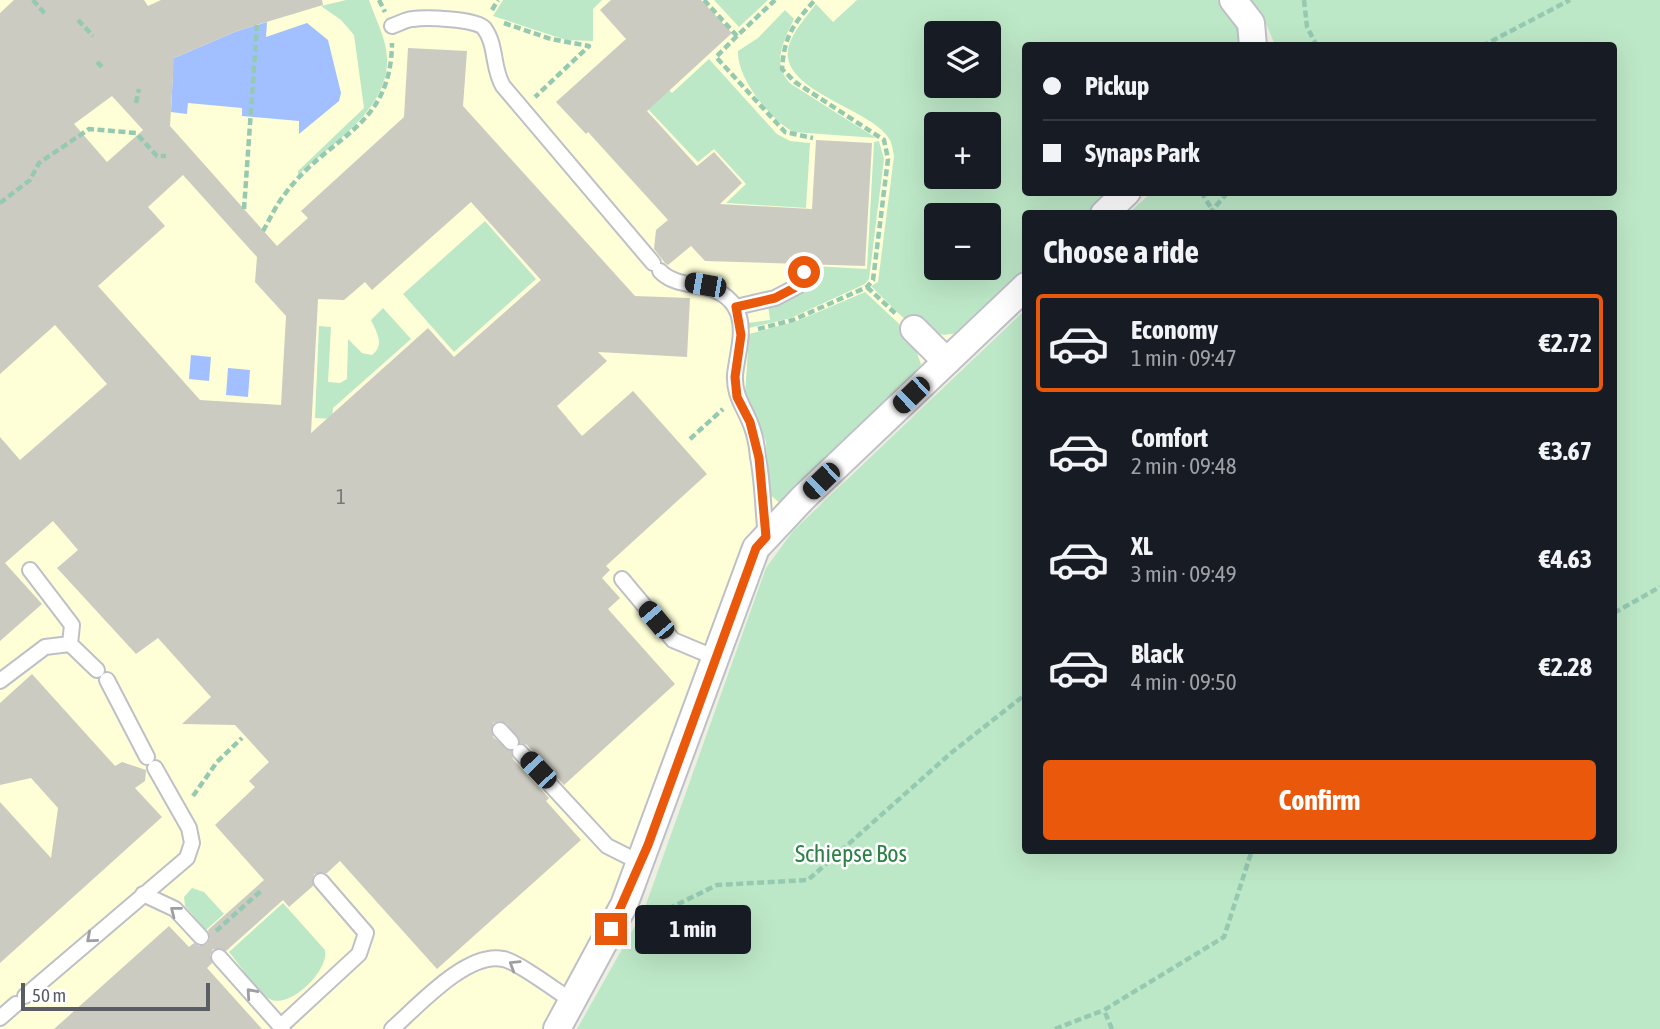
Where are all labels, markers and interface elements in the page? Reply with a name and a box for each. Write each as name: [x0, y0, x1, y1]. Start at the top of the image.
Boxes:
map controls: [924, 21, 1001, 280]
button: layers: [924, 21, 1001, 98]
text: Pickup: [1085, 71, 1149, 101]
button: +: [924, 112, 1001, 189]
text: Synaps Park: [1085, 138, 1200, 168]
button: −: [924, 203, 1001, 280]
text: Choose a ride: [1043, 233, 1199, 270]
route start: [788, 256, 820, 288]
car: [683, 271, 728, 299]
icon: car: [1047, 312, 1110, 375]
text: Economy: [1131, 315, 1218, 345]
text: €2.72: [1539, 328, 1592, 358]
text: 1 min · 09:47: [1131, 345, 1237, 371]
car: [889, 373, 934, 417]
icon: car: [1047, 420, 1110, 483]
text: Comfort: [1131, 423, 1208, 453]
text: €3.67: [1539, 436, 1592, 466]
text: 2 min · 09:48: [1131, 453, 1237, 479]
car: [799, 459, 844, 503]
house number: 1: [336, 484, 346, 508]
icon: car: [1047, 528, 1110, 591]
text: XL: [1131, 531, 1153, 561]
text: €4.63: [1539, 544, 1592, 574]
text: 3 min · 09:49: [1131, 561, 1237, 587]
car: [635, 597, 678, 643]
icon: car: [1047, 636, 1110, 699]
text: Black: [1131, 639, 1183, 669]
text: €2.28: [1539, 652, 1592, 682]
text: 4 min · 09:50: [1131, 669, 1237, 695]
car: [516, 747, 561, 793]
button: Confirm: [1043, 760, 1596, 840]
park label: Schiepse Bos: [795, 840, 907, 867]
callout: 1 min: [636, 904, 751, 954]
one-way arrow: [170, 907, 182, 920]
route end: [595, 913, 627, 945]
text: 1 min: [670, 916, 716, 942]
one-way arrow: [87, 930, 100, 942]
one-way arrow: [509, 960, 522, 973]
scale bar: [21, 980, 210, 1012]
text: 50 m: [32, 984, 66, 1006]
one-way arrow: [247, 988, 259, 1001]

